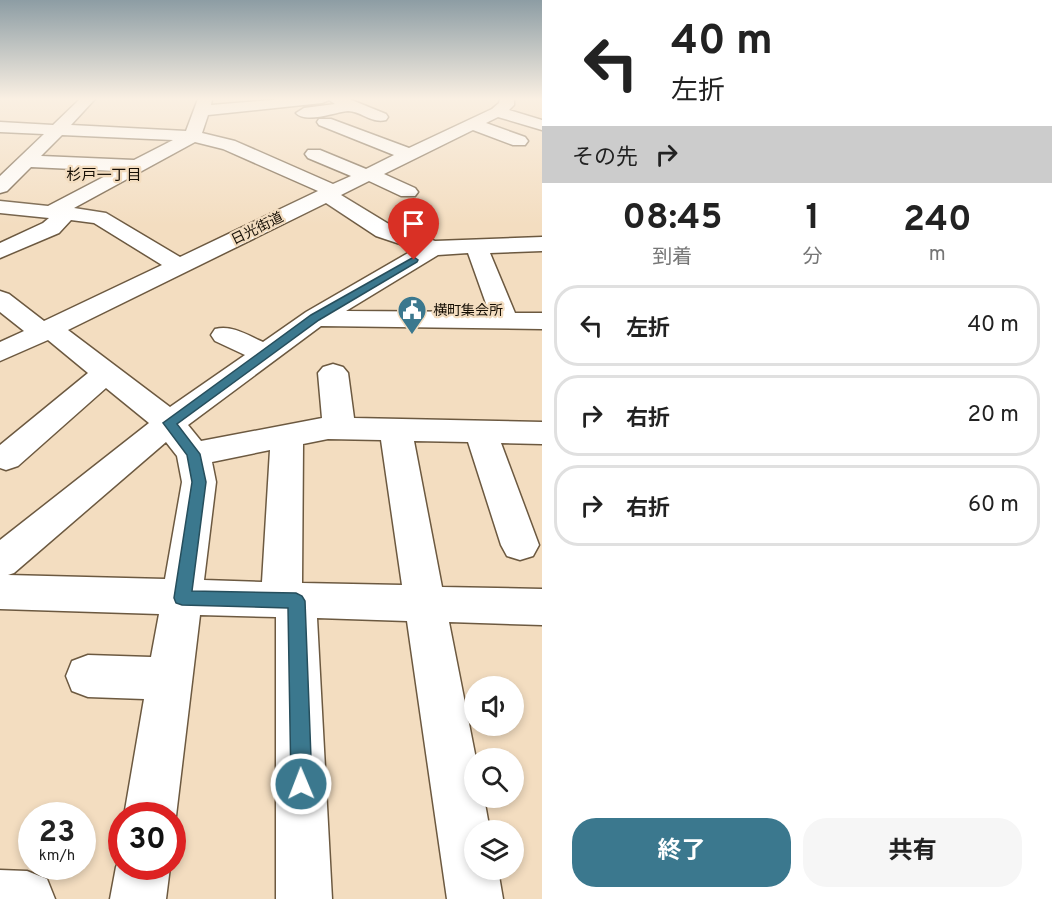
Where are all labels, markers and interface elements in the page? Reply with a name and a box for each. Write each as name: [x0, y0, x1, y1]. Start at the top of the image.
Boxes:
text: 40 m: [671, 16, 773, 69]
icon: left: [572, 24, 650, 102]
text: 左折: [671, 75, 725, 109]
icon: right: [650, 138, 683, 171]
text: その先: [572, 145, 638, 172]
district label: 杉戸一丁目: [66, 167, 142, 186]
text: 08:45: [622, 196, 722, 242]
text: 1: [805, 196, 820, 242]
pin: [388, 198, 439, 260]
text: 240: [903, 198, 972, 244]
icon: arrive: [397, 207, 430, 240]
street label: 日光街道: [229, 209, 287, 249]
text: m: [929, 242, 946, 268]
text: 到着: [652, 245, 692, 271]
text: 分: [803, 245, 823, 271]
public building icon: 横町集会所: [396, 294, 428, 336]
place label: 横町集会所: [433, 303, 503, 320]
icon: left: [575, 309, 608, 342]
text: 40 m: [967, 312, 1019, 339]
text: 左折: [626, 316, 670, 343]
icon: right: [575, 399, 608, 432]
text: 20 m: [968, 402, 1019, 429]
text: 右折: [626, 406, 670, 433]
icon: right: [575, 489, 608, 522]
text: 60 m: [968, 492, 1019, 519]
text: 右折: [626, 496, 670, 523]
map controls: [464, 676, 524, 880]
button: sound: [464, 676, 524, 736]
button: search: [464, 748, 524, 808]
position arrow: [269, 752, 333, 816]
speed limit sign: 30: [108, 802, 186, 880]
text: 23: [39, 815, 75, 852]
button: 終了: [572, 818, 791, 887]
button: 共有: [803, 818, 1022, 887]
button: layers: [464, 820, 524, 880]
text: km/h: [39, 847, 75, 866]

